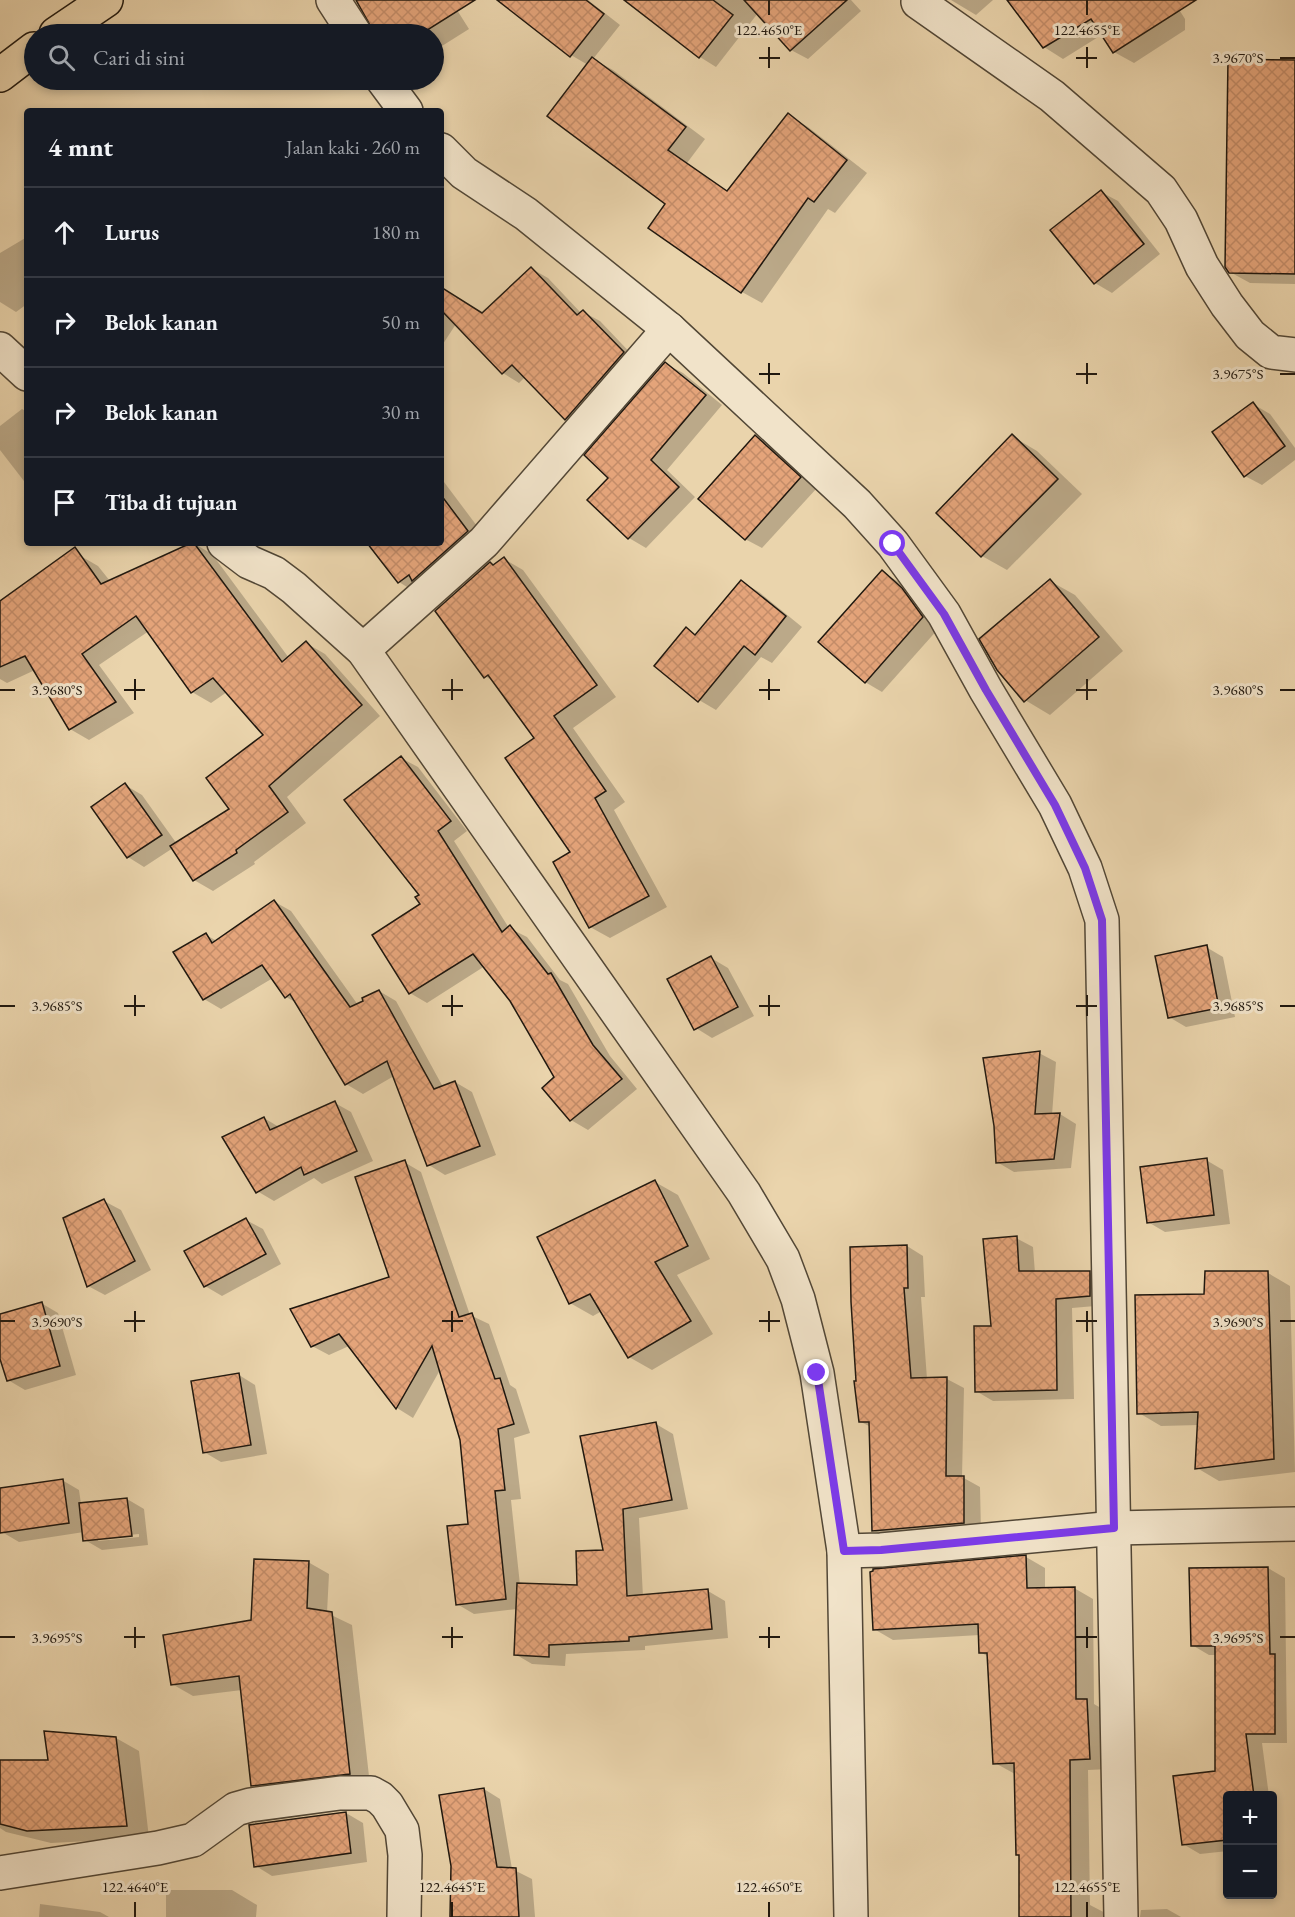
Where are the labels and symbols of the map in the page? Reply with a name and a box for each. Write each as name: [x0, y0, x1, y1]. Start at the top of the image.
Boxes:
text: 122.4650°E: [736, 20, 803, 39]
text: 122.4655°E: [1054, 20, 1121, 39]
text: 3.9670°S: [1213, 48, 1263, 67]
text: 3.9675°S: [1213, 364, 1263, 383]
route start: [879, 530, 905, 556]
text: 3.9680°S: [32, 680, 82, 699]
text: 3.9680°S: [1213, 680, 1263, 699]
text: 3.9685°S: [32, 996, 82, 1015]
text: 3.9685°S: [1213, 996, 1263, 1015]
text: 3.9690°S: [32, 1312, 82, 1331]
text: 3.9690°S: [1213, 1312, 1263, 1331]
route end: [803, 1359, 829, 1385]
text: 3.9695°S: [32, 1628, 82, 1647]
text: 3.9695°S: [1213, 1628, 1263, 1647]
text: 122.4640°E: [102, 1877, 169, 1896]
text: 122.4645°E: [419, 1877, 486, 1896]
text: 122.4650°E: [736, 1877, 803, 1896]
text: 122.4655°E: [1054, 1877, 1121, 1896]

